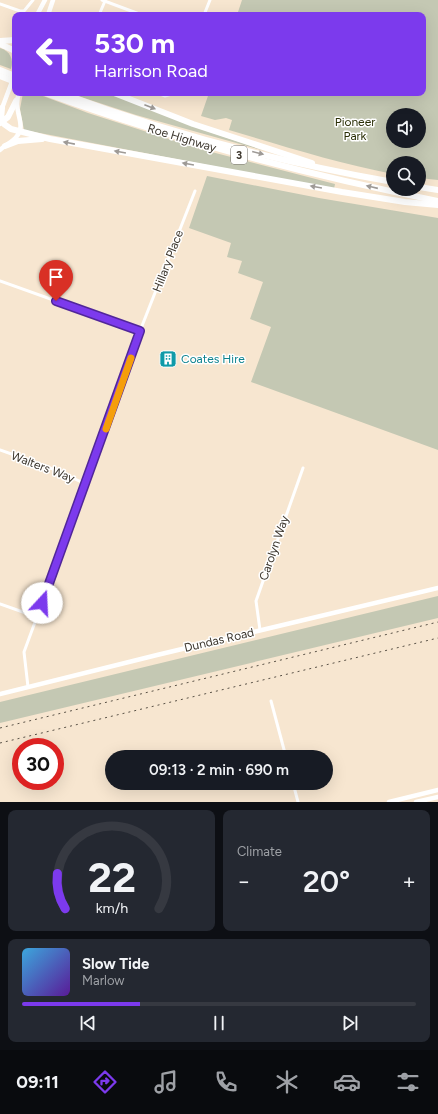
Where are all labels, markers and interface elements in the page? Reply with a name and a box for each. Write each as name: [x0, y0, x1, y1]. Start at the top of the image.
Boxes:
text: 530 m: [94, 26, 175, 60]
icon: left: [28, 28, 80, 80]
text: Harrison Road: [94, 60, 208, 82]
one-way arrow: [144, 105, 156, 111]
map controls: [386, 108, 426, 196]
button: sound: [386, 108, 426, 148]
park label: Pioneer Park: [335, 115, 375, 143]
street label: Roe Highway: [146, 121, 219, 155]
one-way arrow: [63, 139, 75, 145]
road number: 3: [231, 146, 247, 164]
one-way arrow: [114, 149, 126, 155]
one-way arrow: [252, 151, 265, 157]
button: search: [386, 156, 426, 196]
one-way arrow: [182, 161, 195, 167]
one-way arrow: [310, 184, 322, 190]
one-way arrow: [366, 184, 378, 190]
street label: Hillary Place: [150, 228, 186, 294]
pin: [39, 260, 73, 301]
icon: arrive: [45, 266, 67, 288]
building icon: Coates Hire: [158, 349, 178, 369]
place label: Coates Hire: [181, 352, 245, 366]
street label: Walters Way: [9, 448, 77, 486]
street label: Carolyn Way: [256, 513, 292, 582]
position arrow: [21, 582, 63, 624]
street label: Dundas Road: [183, 625, 255, 655]
speed limit sign: 30: [12, 738, 64, 790]
text: 09:13 · 2 min · 690 m: [149, 761, 289, 779]
text: Climate: [237, 844, 282, 859]
text: 22: [87, 851, 136, 901]
text: 20°: [303, 863, 350, 900]
text: −: [237, 868, 251, 895]
text: +: [402, 868, 416, 895]
text: km/h: [95, 898, 128, 916]
text: Slow Tide: [82, 955, 149, 973]
text: Marlow: [82, 973, 124, 988]
icon: previous: [77, 1012, 99, 1034]
icon: pause: [208, 1012, 230, 1034]
icon: next: [339, 1012, 361, 1034]
icon: directions: [91, 1068, 119, 1096]
icon: music: [152, 1068, 180, 1096]
icon: phone: [212, 1068, 240, 1096]
icon: climate: [273, 1068, 301, 1096]
icon: car: [333, 1068, 361, 1096]
icon: filters: [394, 1068, 422, 1096]
text: 09:11: [16, 1071, 59, 1093]

